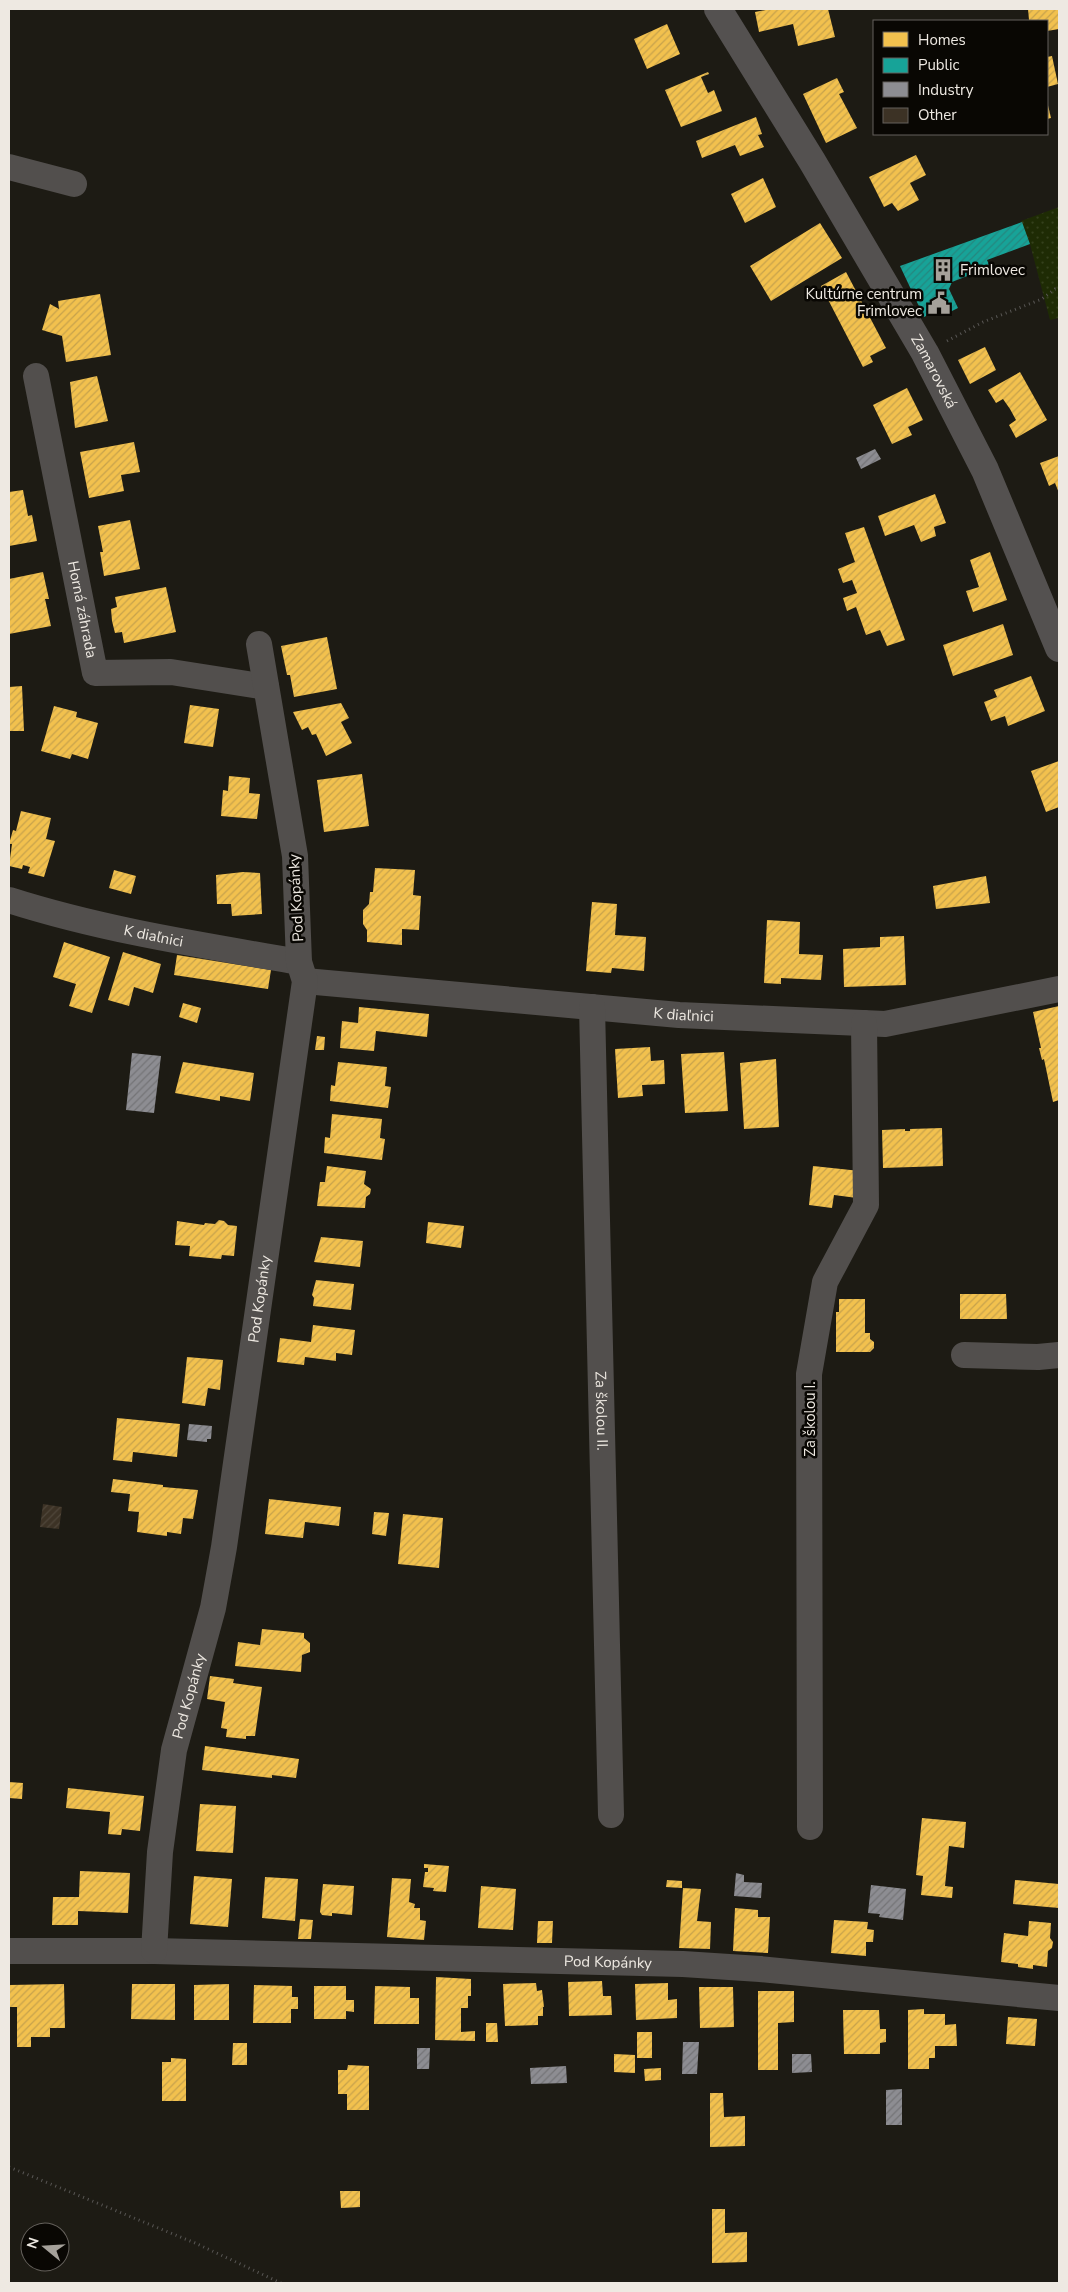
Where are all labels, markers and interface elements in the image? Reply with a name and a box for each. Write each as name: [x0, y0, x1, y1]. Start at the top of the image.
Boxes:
legend: [873, 20, 1048, 135]
text: Homes: [918, 30, 966, 50]
text: Public: [918, 55, 959, 75]
text: Industry: [918, 80, 974, 100]
text: Other: [918, 105, 957, 125]
building icon: Frimlovec: [930, 257, 956, 283]
place label: Frimlovec: [960, 260, 1025, 280]
place label: Kultúrne centrum Frimlovec: [805, 284, 922, 321]
public building icon: Kultúrne centrum Frimlovec: [926, 290, 952, 316]
street label: Zamarovská: [906, 331, 962, 412]
street label: Horná záhrada: [63, 559, 102, 660]
street label: Pod Kopánky: [284, 853, 308, 942]
street label: K diaľnici: [122, 920, 185, 952]
street label: K diaľnici: [652, 1003, 714, 1027]
street label: Pod Kopánky: [243, 1254, 276, 1344]
street label: Za školou II.: [591, 1371, 612, 1451]
street label: Za školou I.: [800, 1381, 820, 1457]
street label: Pod Kopánky: [168, 1651, 210, 1741]
street label: Pod Kopánky: [564, 1951, 652, 1973]
north arrow: [20, 2222, 70, 2272]
text: N: [22, 2235, 44, 2251]

